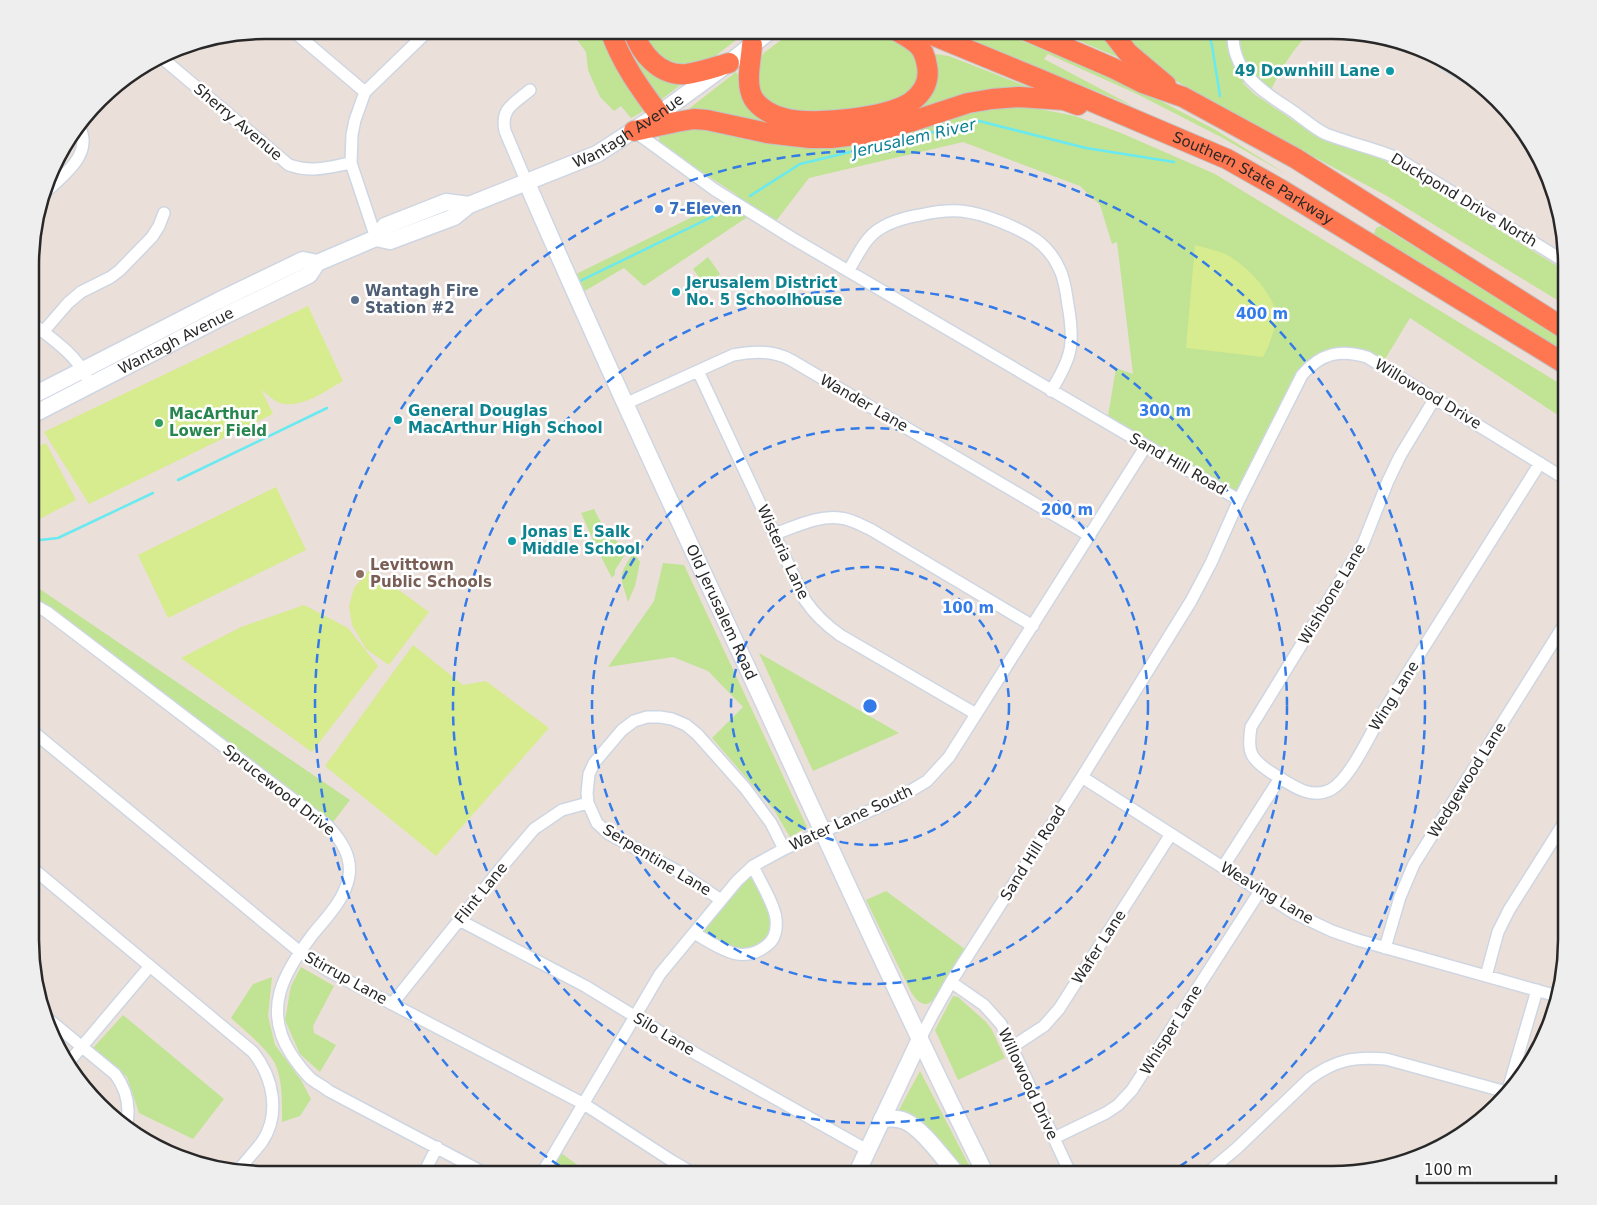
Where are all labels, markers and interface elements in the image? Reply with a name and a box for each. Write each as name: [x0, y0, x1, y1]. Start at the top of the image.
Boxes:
place label: 49 Downhill Lane: [1235, 62, 1380, 80]
marker: 49 Downhill Lane: [1384, 65, 1396, 77]
street label: Sherry Avenue: [190, 80, 286, 164]
street label: Wantagh Avenue: [570, 90, 687, 172]
water label: Jerusalem River: [848, 114, 979, 162]
street label: Southern State Parkway: [1170, 128, 1337, 229]
street label: Duckpond Drive North: [1388, 149, 1540, 251]
place label: 7-Eleven: [669, 200, 742, 218]
marker: 7-Eleven: [653, 203, 665, 215]
place label: Jerusalem District No. 5 Schoolhouse: [685, 274, 842, 309]
place label: Wantagh Fire Station #2: [365, 282, 479, 317]
marker: Jerusalem District No. 5 Schoolhouse: [670, 286, 682, 298]
marker: Wantagh Fire Station #2: [349, 294, 361, 306]
street label: Wantagh Avenue: [115, 304, 237, 378]
text: 400 m: [1236, 305, 1288, 323]
street label: Willowood Drive: [1371, 355, 1485, 433]
street label: Wander Lane: [817, 371, 911, 435]
place label: General Douglas MacArthur High School: [408, 402, 603, 437]
text: 300 m: [1139, 402, 1191, 420]
place label: MacArthur Lower Field: [169, 405, 267, 440]
marker: General Douglas MacArthur High School: [392, 414, 404, 426]
marker: MacArthur Lower Field: [153, 417, 165, 429]
street label: Sand Hill Road: [1126, 429, 1230, 499]
text: 200 m: [1041, 501, 1093, 519]
street label: Wisteria Lane: [753, 502, 813, 602]
place label: Jonas E. Salk Middle School: [521, 523, 640, 558]
marker: Jonas E. Salk Middle School: [506, 535, 518, 547]
street label: Wishbone Lane: [1295, 540, 1369, 648]
street label: Old Jerusalem Road: [682, 541, 761, 683]
place label: Levittown Public Schools: [370, 556, 492, 591]
marker: Levittown Public Schools: [354, 568, 366, 580]
text: 100 m: [942, 599, 994, 617]
street label: Wing Lane: [1366, 658, 1422, 734]
centre of rings: [861, 697, 879, 715]
street label: Wedgewood Lane: [1424, 719, 1510, 841]
street label: Sprucewood Drive: [219, 741, 339, 839]
street label: Water Lane South: [787, 782, 915, 854]
street label: Sand Hill Road: [997, 802, 1069, 904]
street label: Serpentine Lane: [600, 821, 714, 899]
street label: Weaving Lane: [1217, 858, 1317, 928]
street label: Flint Lane: [451, 859, 511, 927]
street label: Wafer Lane: [1068, 907, 1130, 987]
street label: Stirrup Lane: [302, 948, 390, 1008]
street label: Whisper Lane: [1136, 982, 1206, 1078]
street label: Silo Lane: [630, 1009, 698, 1059]
street label: Willowood Drive: [994, 1025, 1062, 1143]
scale bar: [1417, 1152, 1556, 1184]
text: 100 m: [1424, 1161, 1472, 1179]

